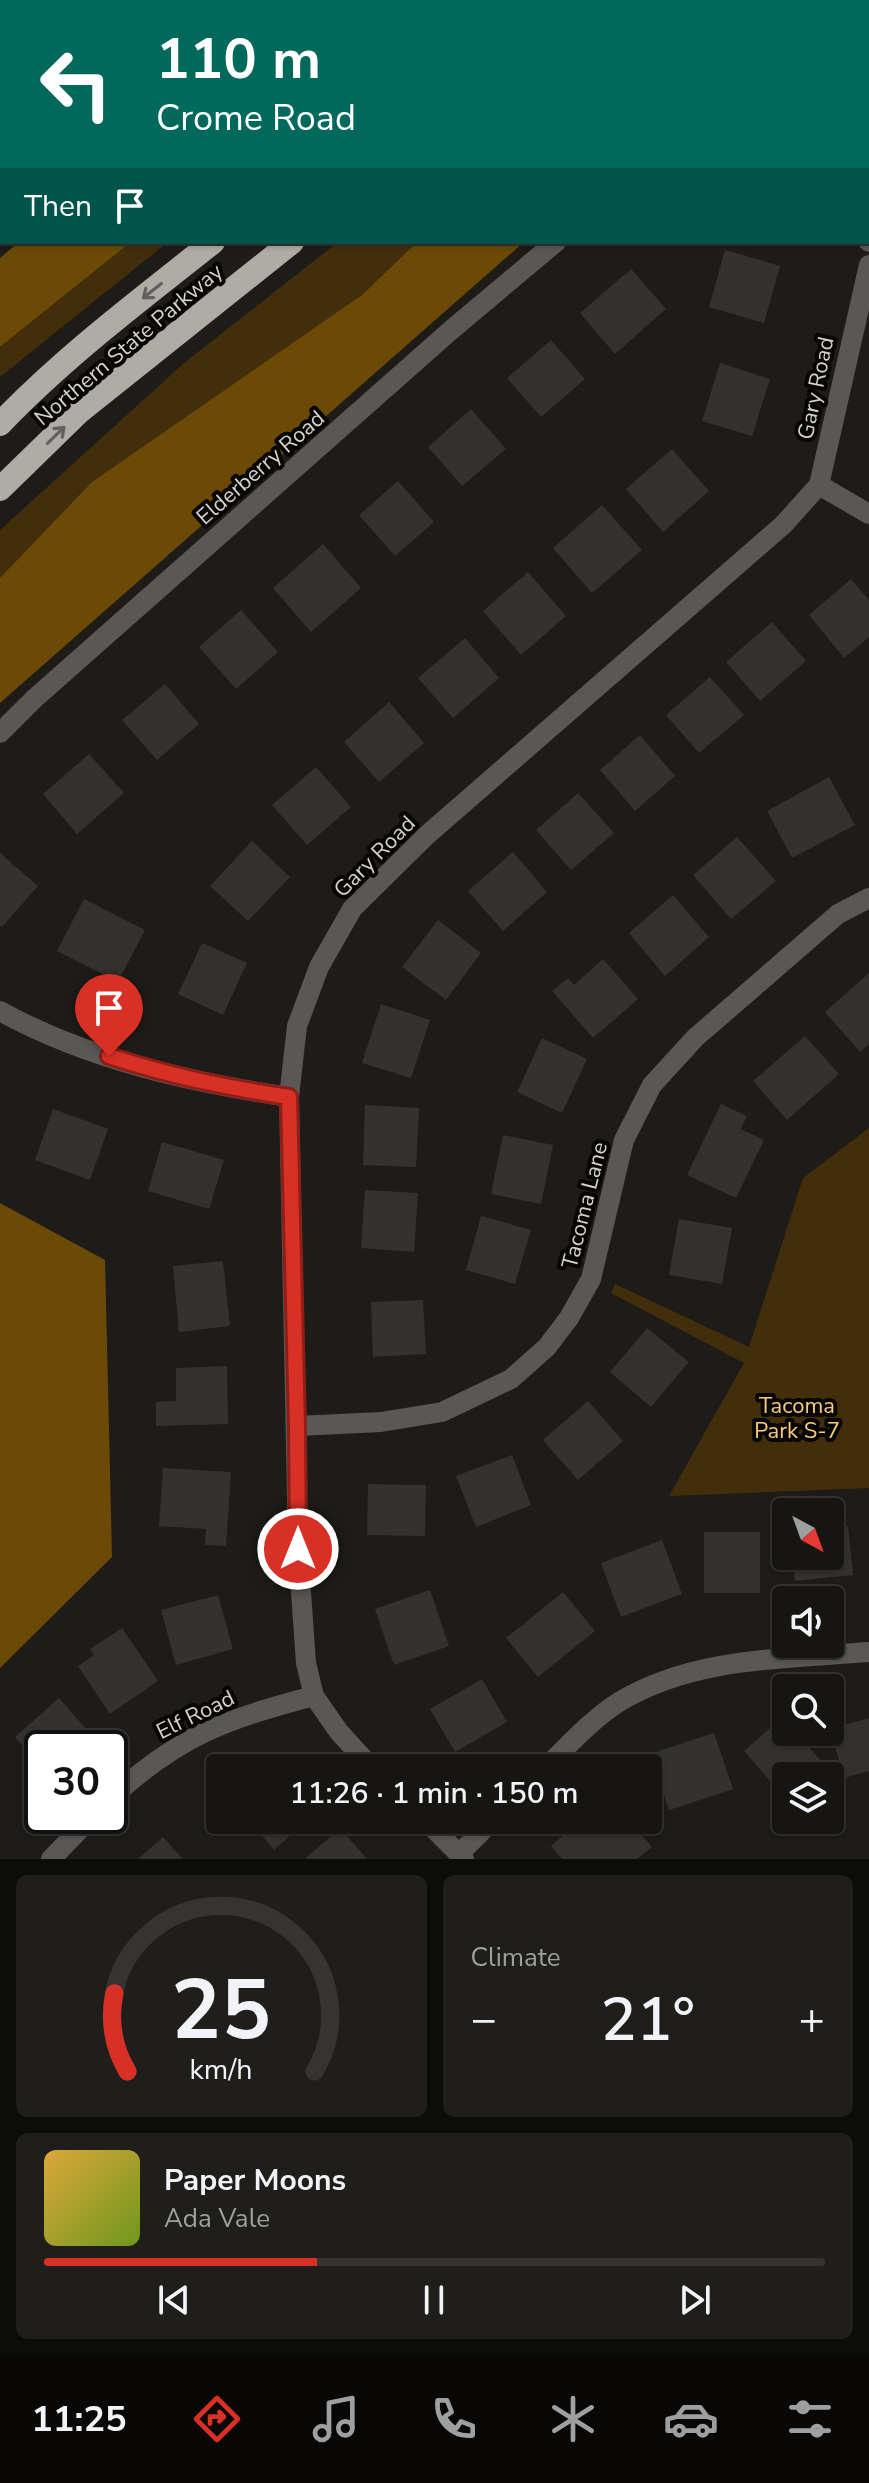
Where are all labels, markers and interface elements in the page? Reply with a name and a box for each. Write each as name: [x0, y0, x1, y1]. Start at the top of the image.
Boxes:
text: 110 m: [156, 21, 321, 98]
icon: left: [24, 32, 128, 136]
text: Crome Road: [156, 94, 356, 143]
icon: arrive: [108, 184, 152, 228]
text: Then: [24, 186, 92, 227]
street label: Northern State Parkway: [28, 257, 230, 433]
one-way arrow: [142, 282, 163, 300]
street label: Gary Road: [790, 334, 841, 442]
street label: Elderberry Road: [190, 404, 331, 532]
one-way arrow: [46, 426, 65, 445]
street label: Gary Road: [327, 809, 422, 904]
pin: [75, 974, 143, 1056]
icon: arrive: [87, 986, 131, 1030]
street label: Tacoma Lane: [555, 1139, 615, 1272]
park label: Tacoma Park S-7: [754, 1391, 840, 1446]
north arrow: [772, 1498, 844, 1570]
map controls: [772, 1498, 844, 1834]
position arrow: [256, 1507, 340, 1591]
button: sound: [772, 1586, 844, 1658]
button: search: [772, 1674, 844, 1746]
street label: Elf Road: [151, 1683, 239, 1747]
speed limit sign: 30: [24, 1730, 128, 1834]
button: layers: [772, 1762, 844, 1834]
text: 11:26 · 1 min · 150 m: [289, 1773, 579, 1814]
text: Climate: [471, 1940, 561, 1975]
text: 25: [171, 1954, 271, 2067]
text: 21°: [601, 1979, 695, 2061]
text: −: [471, 1990, 497, 2050]
text: +: [799, 1990, 825, 2050]
text: km/h: [190, 2050, 253, 2089]
text: Paper Moons: [164, 2160, 346, 2201]
text: Ada Vale: [164, 2201, 270, 2236]
icon: previous: [152, 2278, 196, 2322]
icon: pause: [412, 2278, 456, 2322]
icon: next: [673, 2278, 717, 2322]
icon: directions: [189, 2391, 245, 2447]
icon: music: [308, 2391, 364, 2447]
icon: phone: [426, 2391, 482, 2447]
icon: climate: [545, 2391, 601, 2447]
icon: car: [663, 2391, 719, 2447]
icon: filters: [782, 2391, 838, 2447]
text: 11:25: [31, 2395, 127, 2444]

